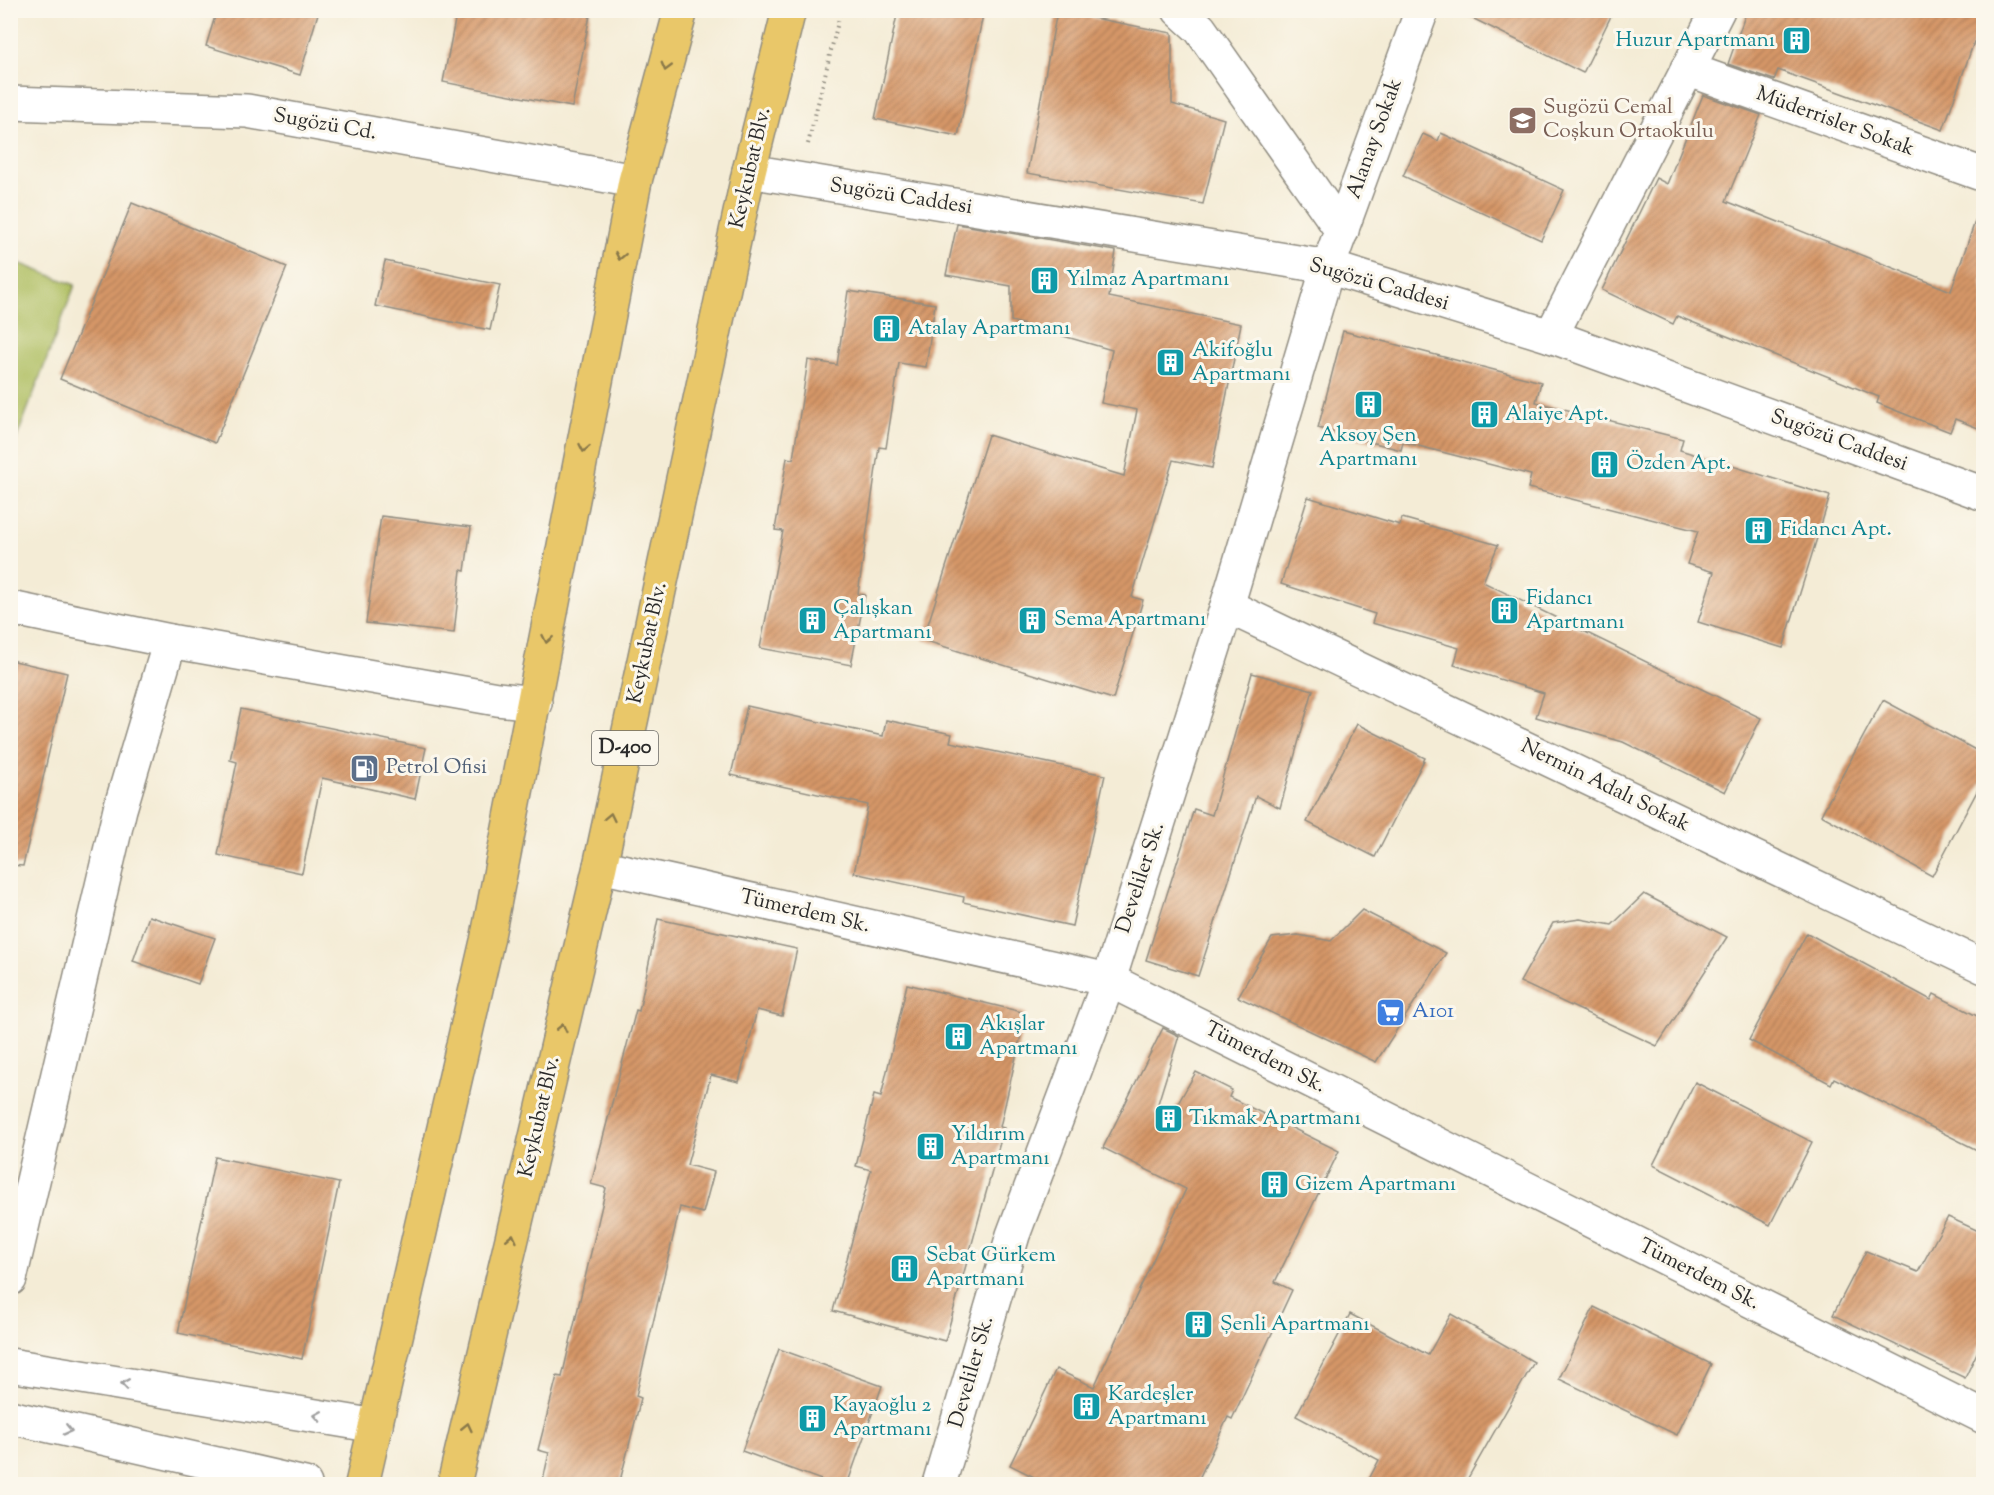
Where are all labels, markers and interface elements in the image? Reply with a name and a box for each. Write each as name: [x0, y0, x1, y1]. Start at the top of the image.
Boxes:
building icon: Huzur Apartmanı: [1780, 25, 1812, 57]
place label: Huzur Apartmanı: [1616, 26, 1775, 56]
one-way arrow: [661, 61, 673, 72]
street label: Alanay Sokak: [1339, 74, 1411, 203]
street label: Müderrisler Sokak: [1752, 79, 1919, 165]
place label: Sugözü Cemal Coşkun Ortaokulu: [1543, 93, 1714, 147]
street label: Sugözü Cd.: [271, 101, 379, 149]
street label: Keykubat Blv.: [722, 104, 780, 232]
school or university icon: Sugözü Cemal Coşkun Ortaokulu: [1506, 104, 1538, 136]
street label: Sugözü Caddesi: [827, 171, 975, 223]
one-way arrow: [614, 251, 627, 261]
street label: Sugözü Caddesi: [1306, 251, 1452, 319]
building icon: Yılmaz Apartmanı: [1029, 264, 1061, 296]
place label: Yılmaz Apartmanı: [1066, 265, 1229, 295]
building icon: Atalay Apartmanı: [871, 313, 903, 345]
place label: Atalay Apartmanı: [908, 314, 1070, 344]
place label: Akifoğlu Apartmanı: [1192, 336, 1290, 390]
building icon: Akifoğlu Apartmanı: [1155, 347, 1187, 379]
building icon: Aksoy Şen Apartmanı: [1352, 389, 1384, 421]
building icon: Alaiye Apt.: [1468, 399, 1500, 431]
place label: Alaiye Apt.: [1505, 400, 1609, 430]
street label: Sugözü Caddesi: [1766, 402, 1912, 480]
place label: Aksoy Şen Apartmanı: [1319, 421, 1417, 475]
one-way arrow: [578, 443, 591, 453]
building icon: Özden Apt.: [1589, 448, 1621, 480]
place label: Özden Apt.: [1626, 449, 1731, 479]
building icon: Fidancı Apt.: [1743, 514, 1775, 546]
place label: Fidancı Apt.: [1780, 515, 1892, 545]
street label: Keykubat Blv.: [620, 579, 676, 707]
place label: Fidancı Apartmanı: [1526, 584, 1624, 638]
place label: Çalışkan Apartmanı: [833, 594, 931, 648]
building icon: Fidancı Apartmanı: [1489, 595, 1521, 627]
building icon: Sema Apartmanı: [1017, 604, 1049, 636]
building icon: Çalışkan Apartmanı: [796, 605, 828, 637]
place label: Sema Apartmanı: [1054, 605, 1206, 635]
one-way arrow: [541, 634, 554, 644]
road number: D-400: [592, 731, 658, 765]
street label: Nermin Adalı Sokak: [1515, 732, 1695, 840]
fuel station icon: Petrol Ofisi: [349, 752, 381, 784]
place label: Petrol Ofisi: [386, 753, 487, 783]
one-way arrow: [603, 812, 616, 822]
street label: Develiler Sk.: [1109, 819, 1173, 937]
street label: Tümerdem Sk.: [737, 882, 873, 942]
supermarket icon: A101: [1375, 996, 1407, 1028]
place label: A101: [1412, 997, 1454, 1027]
place label: Akışlar Apartmanı: [979, 1010, 1077, 1064]
street label: Tümerdem Sk.: [1199, 1015, 1331, 1101]
building icon: Akışlar Apartmanı: [942, 1021, 974, 1053]
one-way arrow: [554, 1023, 567, 1033]
street label: Keykubat Blv.: [511, 1053, 569, 1181]
building icon: Tıkmak Apartmanı: [1152, 1103, 1184, 1135]
place label: Tıkmak Apartmanı: [1189, 1104, 1361, 1134]
place label: Yıldırım Apartmanı: [951, 1120, 1049, 1174]
building icon: Yıldırım Apartmanı: [914, 1131, 946, 1163]
building icon: Gizem Apartmanı: [1258, 1169, 1290, 1201]
place label: Gizem Apartmanı: [1295, 1170, 1456, 1200]
street label: Tümerdem Sk.: [1633, 1232, 1765, 1318]
one-way arrow: [504, 1233, 517, 1243]
place label: Sebat Gürkem Apartmanı: [926, 1241, 1056, 1295]
building icon: Sebat Gürkem Apartmanı: [889, 1252, 921, 1284]
building icon: Şenli Apartmanı: [1183, 1309, 1215, 1341]
place label: Şenli Apartmanı: [1220, 1310, 1369, 1340]
street label: Develiler Sk.: [942, 1313, 1002, 1431]
one-way arrow: [121, 1378, 131, 1391]
place label: Kardeşler Apartmanı: [1108, 1380, 1206, 1434]
place label: Kayaoğlu 2 Apartmanı: [833, 1391, 931, 1445]
building icon: Kardeşler Apartmanı: [1071, 1391, 1103, 1423]
building icon: Kayaoğlu 2 Apartmanı: [796, 1402, 828, 1434]
one-way arrow: [313, 1410, 323, 1423]
one-way arrow: [62, 1423, 72, 1436]
one-way arrow: [459, 1423, 472, 1433]

